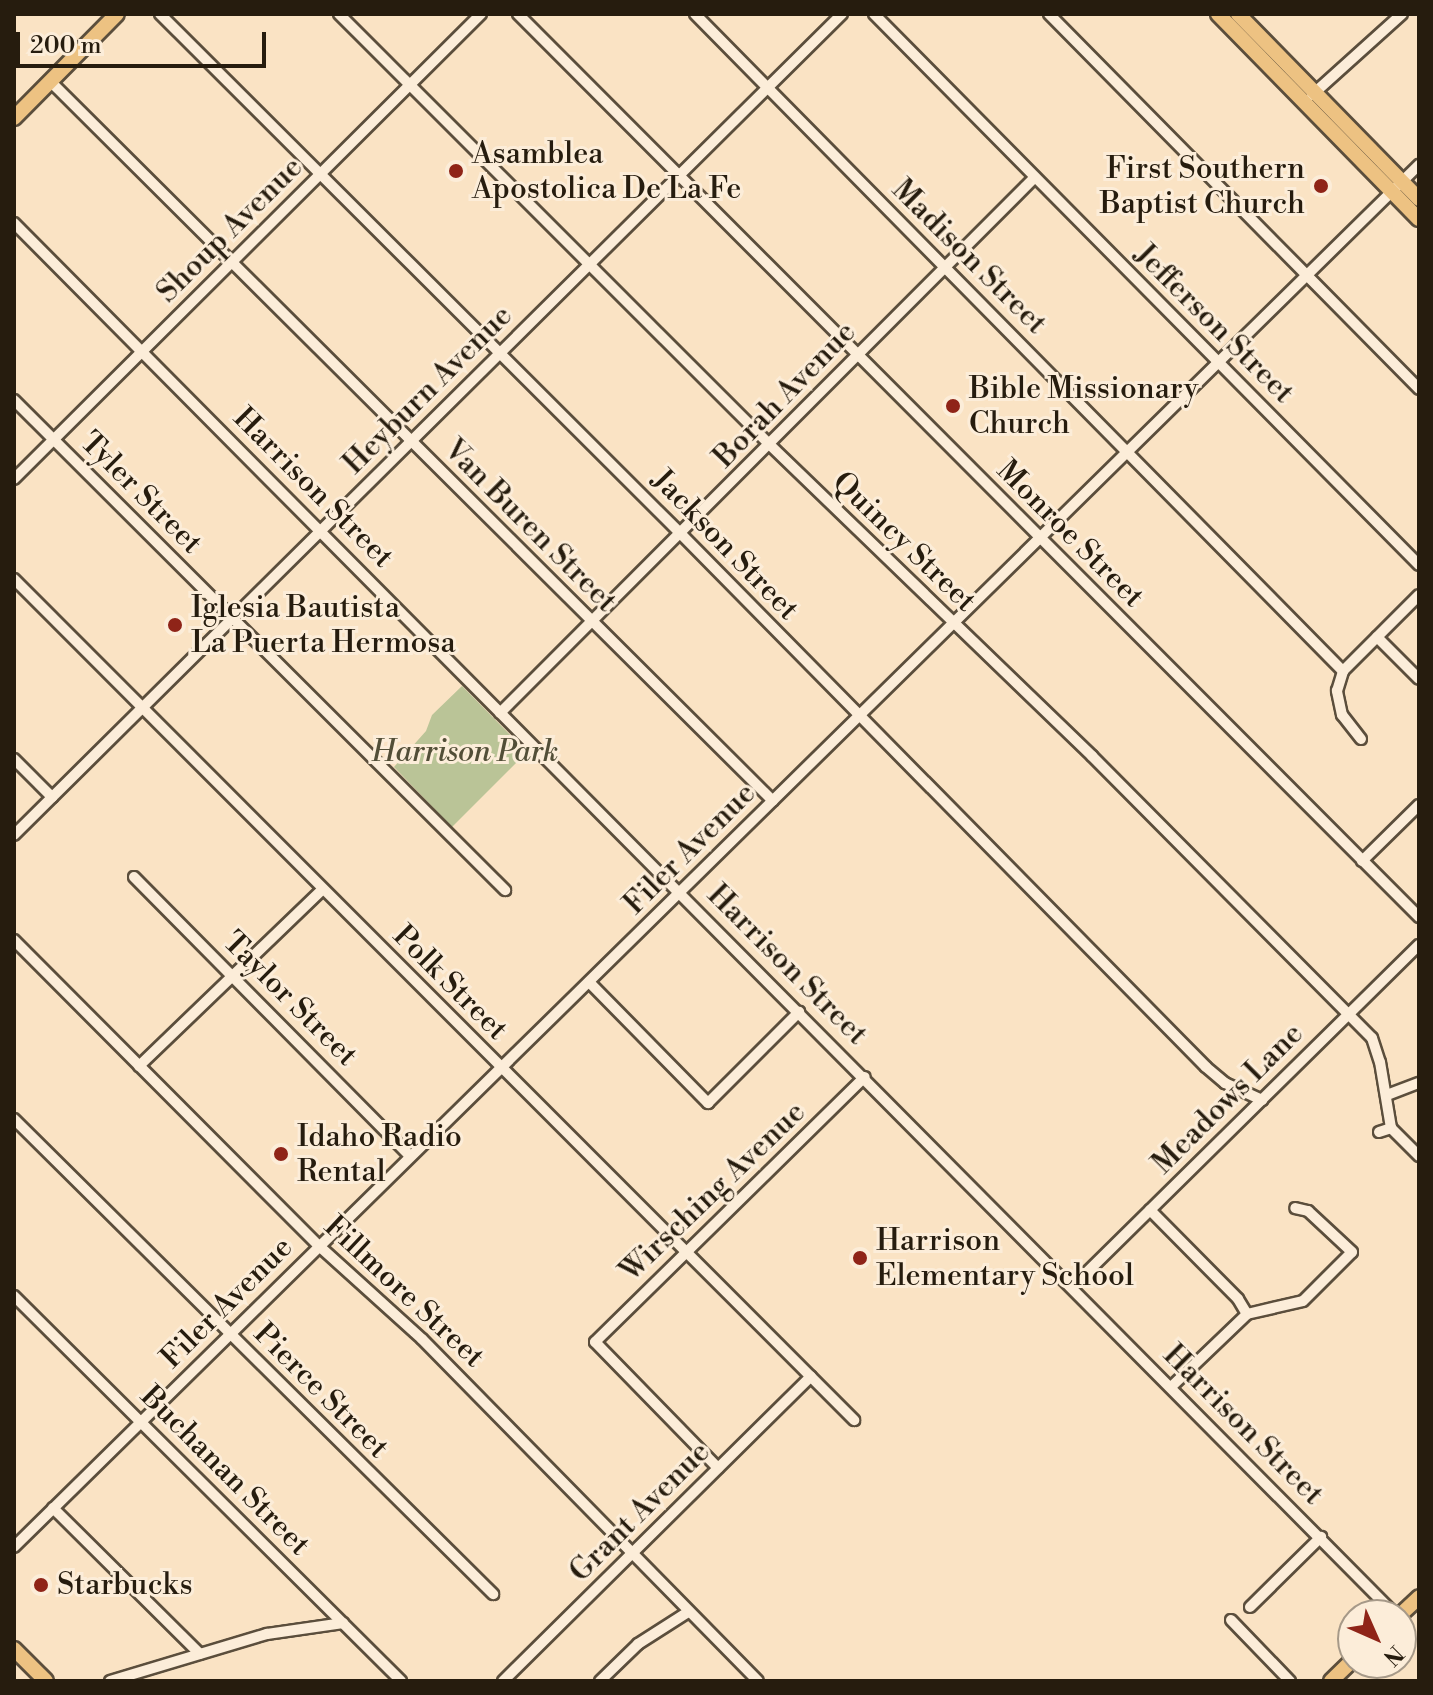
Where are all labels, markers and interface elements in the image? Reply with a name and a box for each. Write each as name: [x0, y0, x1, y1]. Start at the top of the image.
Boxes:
scale bar: [20, 16, 270, 66]
text: 200 m: [30, 31, 101, 61]
place label: Asamblea Apostolica De La Fe: [472, 136, 741, 206]
street label: Shoup Avenue: [150, 150, 310, 310]
place label: First Southern Baptist Church: [1100, 151, 1305, 222]
marker: Asamblea Apostolica De La Fe: [447, 162, 465, 180]
street label: Madison Street: [884, 172, 1054, 342]
marker: First Southern Baptist Church: [1312, 177, 1330, 195]
street label: Jefferson Street: [1127, 237, 1301, 411]
street label: Heyburn Avenue: [336, 298, 520, 482]
street label: Borah Avenue: [706, 315, 864, 475]
place label: Bible Missionary Church: [969, 371, 1198, 442]
marker: Bible Missionary Church: [944, 397, 962, 415]
street label: Harrison Street: [225, 400, 401, 576]
street label: Tyler Street: [73, 425, 209, 561]
street label: Van Buren Street: [436, 432, 624, 620]
street label: Monroe Street: [989, 453, 1151, 615]
street label: Jackson Street: [644, 462, 806, 628]
street label: Quincy Street: [825, 465, 983, 619]
place label: Iglesia Bautista La Puerta Hermosa: [191, 590, 456, 660]
marker: Iglesia Bautista La Puerta Hermosa: [166, 616, 184, 634]
park label: Harrison Park: [372, 734, 558, 770]
street label: Filer Avenue: [617, 776, 763, 922]
street label: Harrison Street: [699, 877, 875, 1053]
street label: Polk Street: [385, 918, 515, 1048]
street label: Taylor Street: [215, 924, 365, 1074]
street label: Meadows Lane: [1145, 1016, 1311, 1182]
street label: Wirsching Avenue: [613, 1095, 813, 1289]
place label: Idaho Radio Rental: [297, 1119, 462, 1190]
marker: Idaho Radio Rental: [272, 1145, 290, 1163]
street label: Fillmore Street: [317, 1209, 491, 1375]
place label: Harrison Elementary School: [876, 1223, 1134, 1294]
street label: Filer Avenue: [154, 1230, 300, 1376]
marker: Harrison Elementary School: [851, 1249, 869, 1267]
street label: Pierce Street: [246, 1316, 396, 1466]
street label: Harrison Street: [1155, 1337, 1331, 1513]
street label: Buchanan Street: [133, 1379, 317, 1563]
street label: Grant Avenue: [562, 1434, 718, 1590]
place label: Starbucks: [57, 1567, 193, 1603]
marker: Starbucks: [32, 1576, 50, 1594]
north arrow: [1337, 1599, 1417, 1679]
text: N: [1377, 1639, 1409, 1671]

